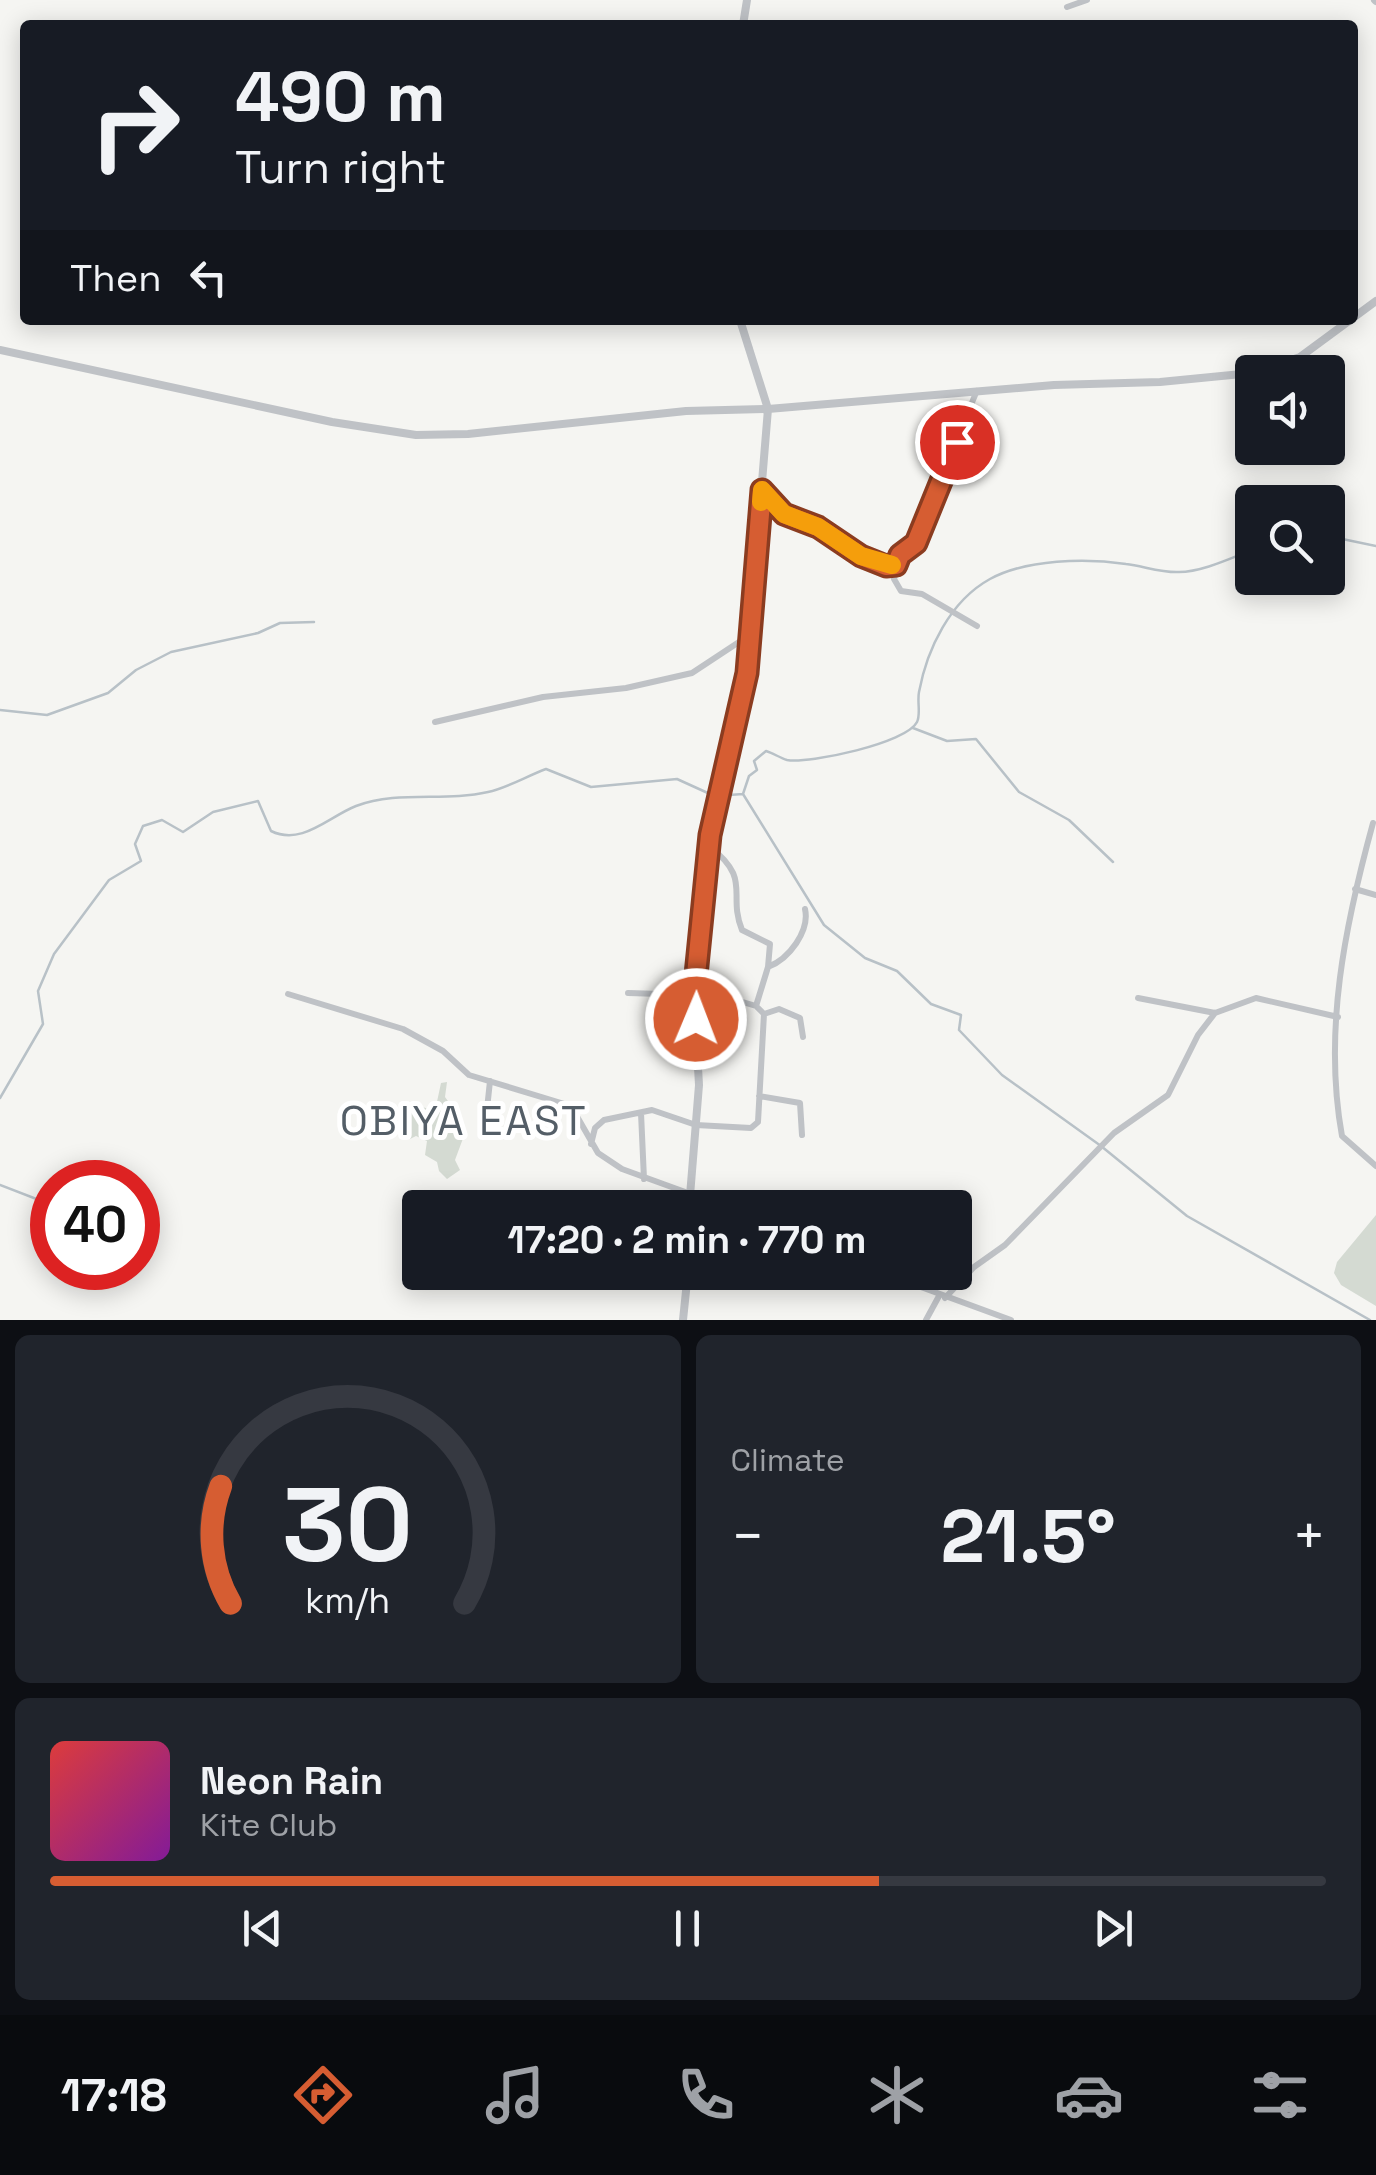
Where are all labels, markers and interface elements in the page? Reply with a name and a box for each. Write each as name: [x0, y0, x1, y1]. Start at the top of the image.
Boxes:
text: 490 m: [235, 52, 446, 141]
icon: right: [70, 60, 200, 190]
text: Turn right: [235, 139, 446, 196]
icon: left: [181, 250, 236, 305]
text: Then: [70, 254, 161, 302]
map controls: [1235, 355, 1345, 595]
button: sound: [1235, 355, 1345, 465]
pin: [915, 400, 1000, 485]
icon: arrive: [930, 415, 985, 470]
button: search: [1235, 485, 1345, 595]
position arrow: [644, 967, 748, 1071]
district label: OBIYA EAST: [340, 1094, 588, 1147]
speed limit sign: 40: [30, 1160, 160, 1290]
text: 17:20 · 2 min · 770 m: [508, 1216, 866, 1264]
text: Climate: [731, 1440, 845, 1480]
text: 30: [282, 1459, 413, 1591]
text: 21.5°: [941, 1488, 1116, 1584]
text: −: [731, 1501, 765, 1571]
text: +: [1292, 1501, 1326, 1571]
text: km/h: [305, 1578, 390, 1623]
text: Neon Rain: [200, 1757, 383, 1805]
text: Kite Club: [200, 1805, 337, 1845]
icon: previous: [235, 1901, 290, 1956]
icon: pause: [660, 1901, 715, 1956]
icon: next: [1086, 1901, 1141, 1956]
icon: directions: [288, 2060, 358, 2130]
icon: music: [480, 2060, 550, 2130]
icon: phone: [671, 2060, 741, 2130]
icon: climate: [862, 2060, 932, 2130]
icon: car: [1054, 2060, 1124, 2130]
icon: filters: [1245, 2060, 1315, 2130]
text: 17:18: [61, 2067, 167, 2124]

